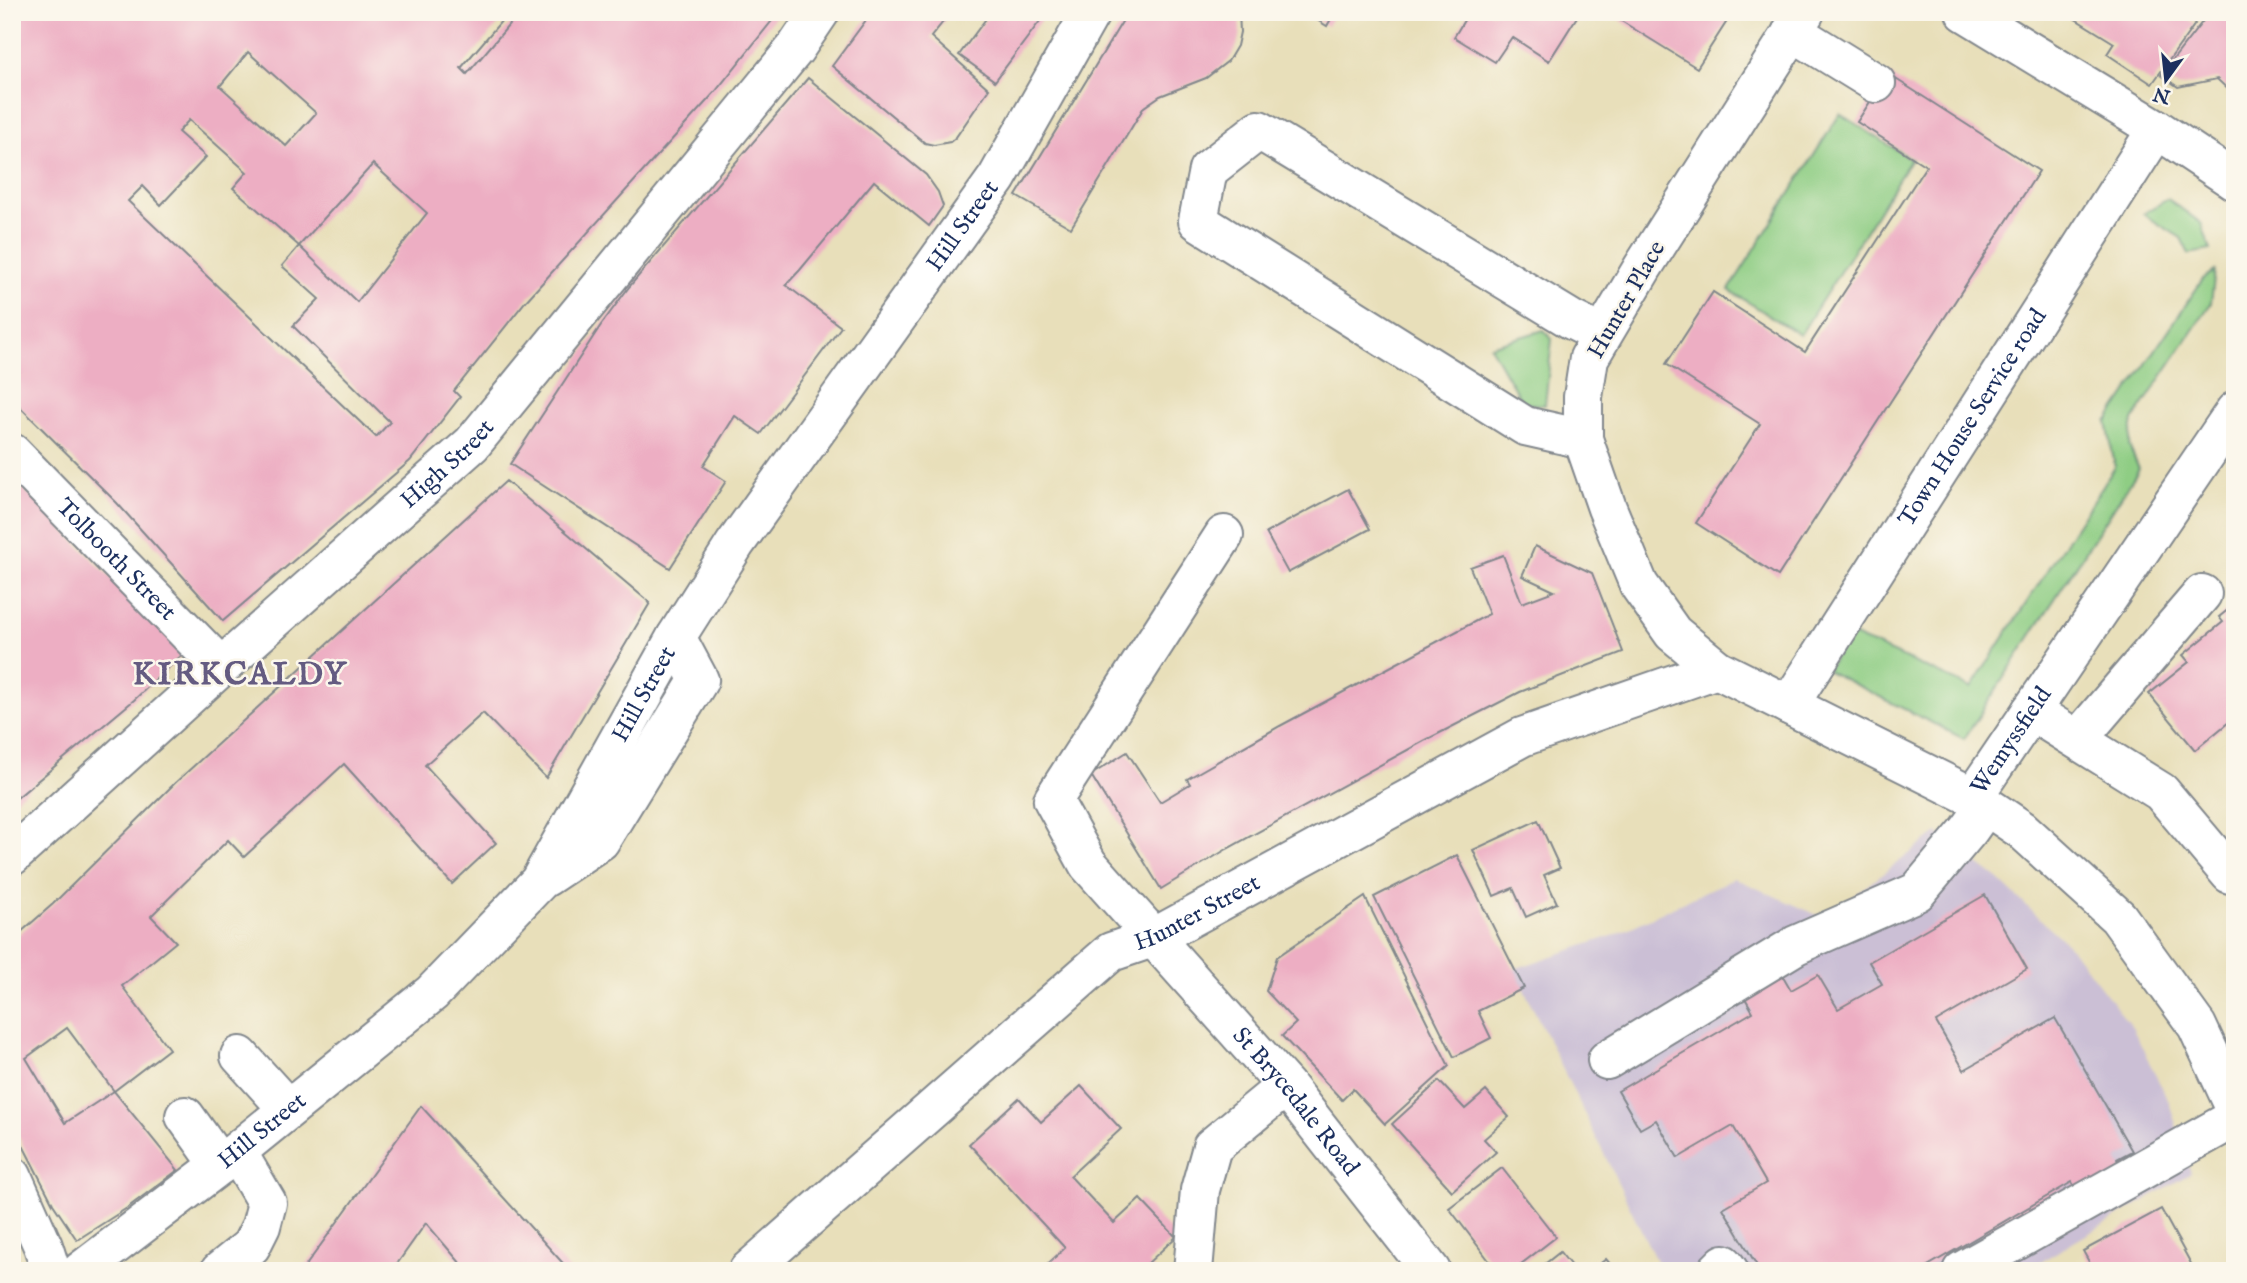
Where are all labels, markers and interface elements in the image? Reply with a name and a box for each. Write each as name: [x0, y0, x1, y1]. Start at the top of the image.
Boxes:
north arrow: [2132, 46, 2202, 116]
text: N: [2151, 81, 2174, 108]
street label: Hill Street: [920, 174, 1006, 278]
street label: Hunter Place: [1581, 236, 1673, 364]
street label: Town House Service road: [1891, 303, 2054, 532]
street label: High Street: [394, 413, 501, 516]
street label: Tolbooth Street: [49, 492, 183, 627]
street label: Hill Street: [605, 641, 683, 748]
district label: KIRKCALDY: [132, 655, 348, 696]
street label: Wemyssfield: [1964, 681, 2059, 801]
street label: Hunter Street: [1130, 867, 1266, 958]
street label: St Brycedale Road: [1225, 1021, 1366, 1182]
street label: Hill Street: [212, 1086, 313, 1176]

